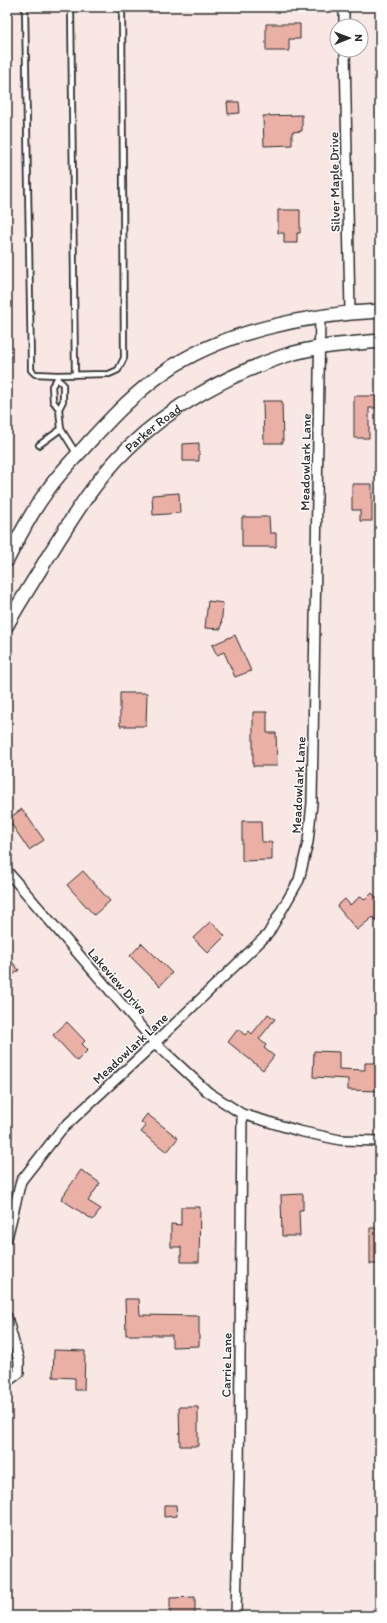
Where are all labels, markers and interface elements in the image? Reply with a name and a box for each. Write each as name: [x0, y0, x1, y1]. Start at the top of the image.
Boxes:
north arrow: [329, 18, 369, 58]
text: N: [352, 34, 365, 42]
street label: Silver Maple Drive: [326, 132, 343, 232]
street label: Parker Road: [122, 401, 184, 455]
street label: Meadowlark Lane: [297, 413, 314, 511]
street label: Meadowlark Lane: [288, 736, 309, 834]
street label: Lakeview Drive: [85, 945, 150, 1018]
street label: Meadowlark Lane: [90, 1010, 171, 1087]
street label: Carrie Lane: [218, 1333, 235, 1397]

